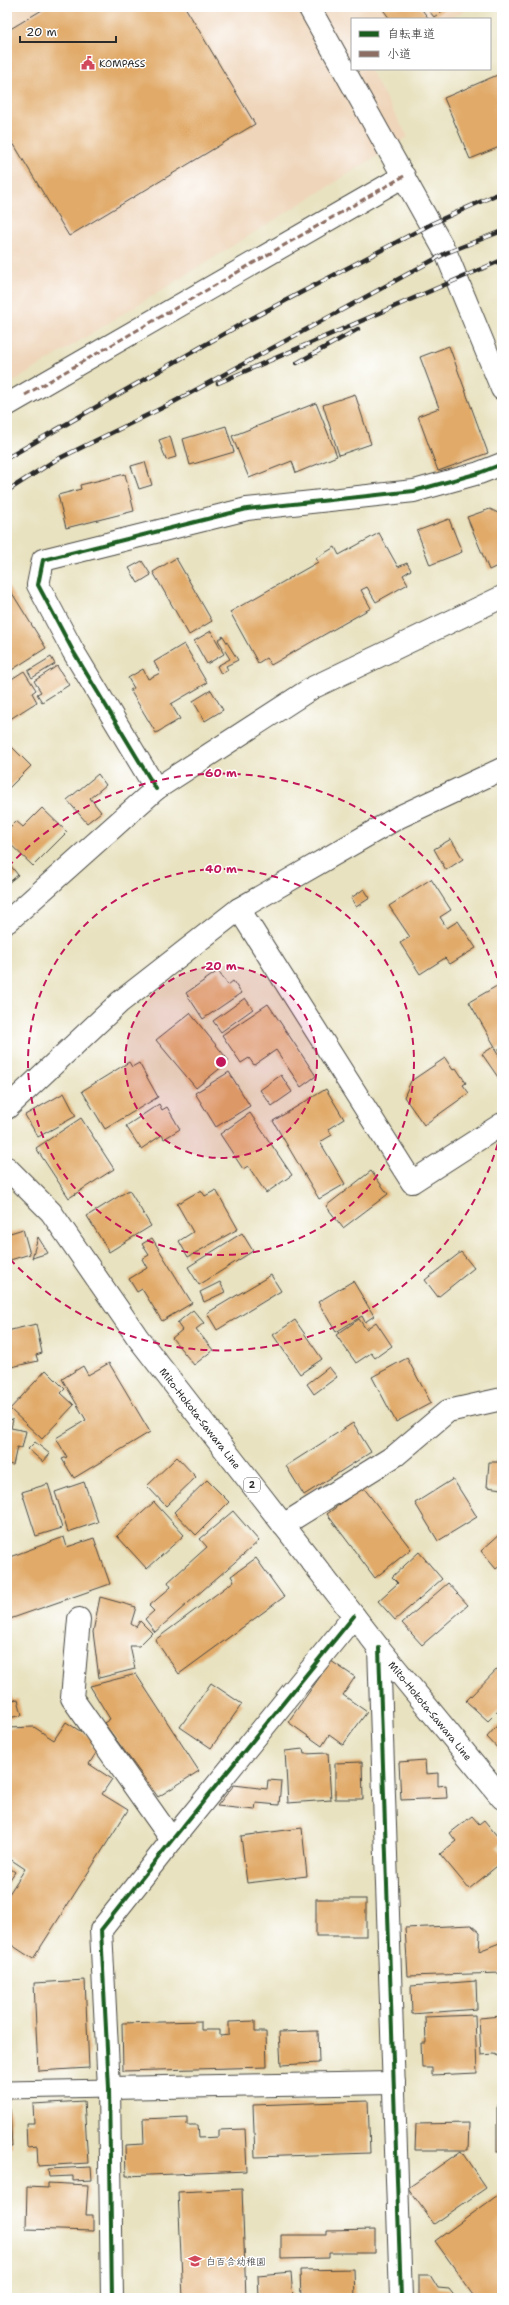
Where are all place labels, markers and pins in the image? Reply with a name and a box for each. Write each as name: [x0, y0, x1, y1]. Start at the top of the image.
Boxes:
public building icon: KOMPASS: [80, 55, 96, 71]
place label: KOMPASS: [99, 57, 146, 70]
centre of rings: [214, 1055, 228, 1069]
school or university icon: 白百合幼稚園: [187, 2253, 203, 2269]
place label: 白百合幼稚園: [206, 2255, 266, 2268]

